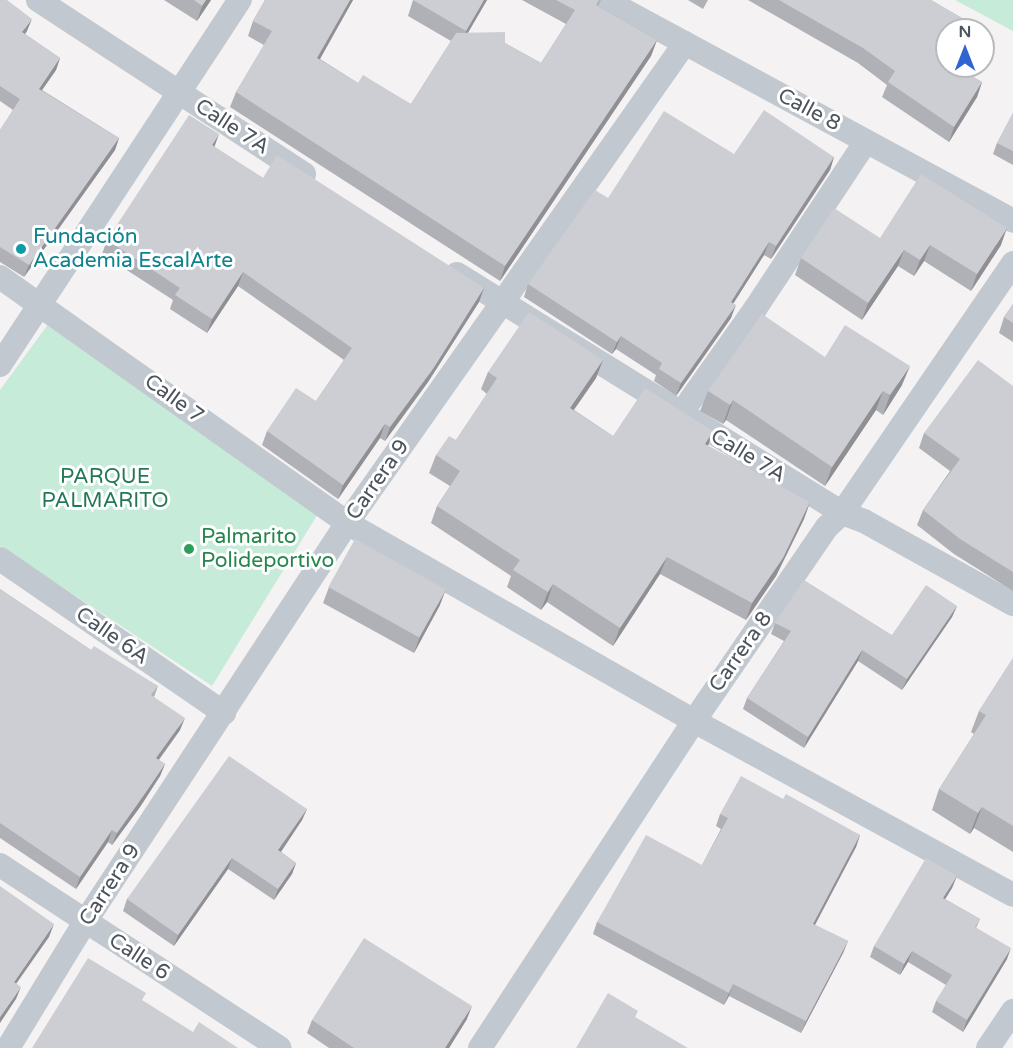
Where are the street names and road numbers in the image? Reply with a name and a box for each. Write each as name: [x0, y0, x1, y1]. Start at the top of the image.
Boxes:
street label: Calle 8: [773, 83, 845, 137]
street label: Calle 7A: [190, 94, 274, 160]
street label: Calle 7: [139, 369, 209, 429]
street label: Calle 7A: [706, 424, 790, 488]
street label: Carrera 9: [341, 435, 415, 525]
street label: Calle 6A: [71, 602, 153, 670]
street label: Carrera 8: [704, 607, 778, 697]
street label: Carrera 9: [74, 839, 146, 931]
street label: Calle 6: [104, 928, 174, 986]

